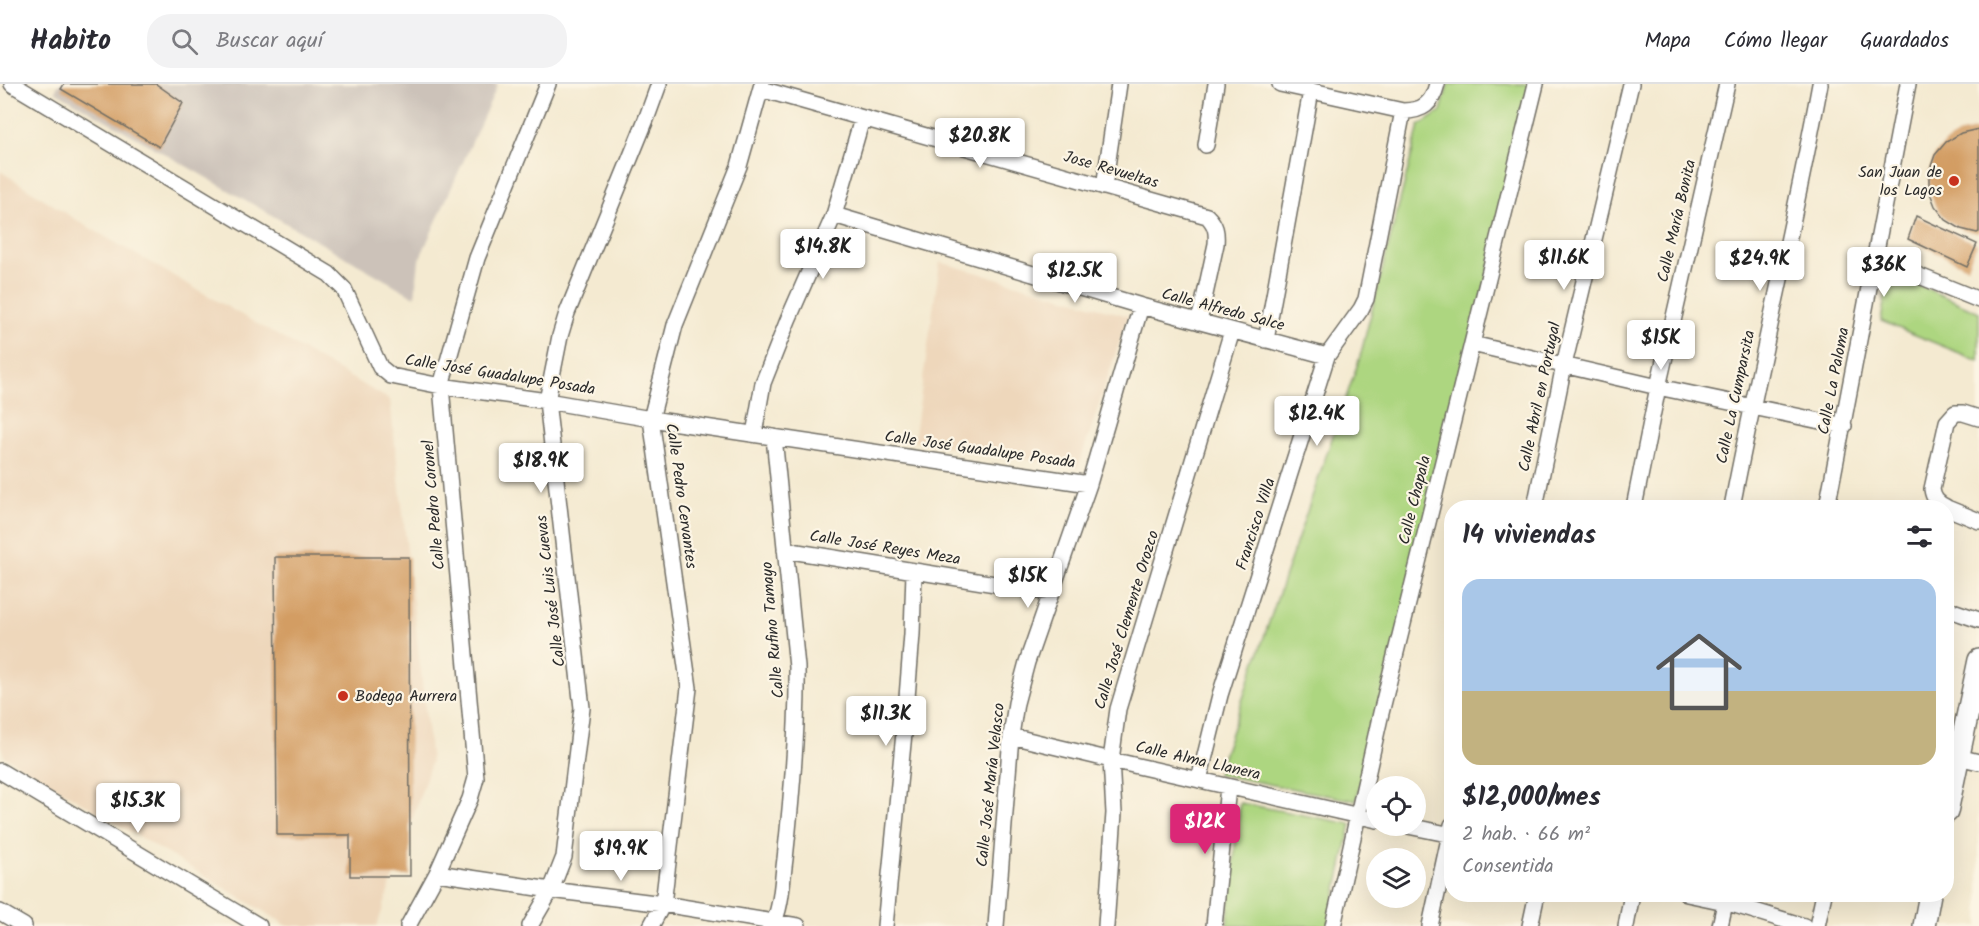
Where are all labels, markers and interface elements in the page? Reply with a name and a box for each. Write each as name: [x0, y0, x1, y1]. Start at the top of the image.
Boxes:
search box: [147, 14, 567, 68]
text: Habito: [30, 19, 111, 64]
text: Buscar aquí: [216, 24, 323, 59]
icon: search: [168, 25, 201, 58]
text: Mapa: [1644, 25, 1691, 58]
text: Cómo llegar: [1724, 25, 1827, 58]
text: Guardados: [1860, 25, 1949, 58]
pin: $20.8K: [931, 118, 1029, 169]
text: $20.8K: [949, 121, 1011, 153]
street label: Jose Revueltas: [1061, 145, 1162, 196]
street label: Calle María Bonita: [1651, 157, 1703, 285]
place label: San Juan de los Lagos: [1858, 160, 1942, 203]
marker: San Juan de los Lagos: [1947, 174, 1961, 188]
pin: $14.8K: [774, 229, 872, 280]
text: $14.8K: [794, 232, 852, 264]
pin: $11.6K: [1515, 240, 1613, 291]
pin: $24.9K: [1711, 241, 1809, 292]
text: $11.6K: [1538, 243, 1590, 275]
text: $24.9K: [1729, 244, 1791, 276]
pin: $36K: [1848, 247, 1920, 298]
text: $36K: [1861, 250, 1907, 282]
pin: $12.5K: [1026, 253, 1124, 304]
text: $12.5K: [1047, 256, 1103, 288]
street label: Calle Alfredo Salce: [1159, 282, 1287, 338]
street label: Calle Abril en Portugal: [1512, 320, 1568, 474]
pin: $15K: [1625, 320, 1697, 371]
text: $15K: [1641, 323, 1681, 355]
street label: Calle La Paloma: [1811, 325, 1857, 437]
street label: Calle La Cumparsita: [1710, 328, 1762, 466]
street label: Calle José Guadalupe Posada: [403, 348, 597, 402]
pin: $12.4K: [1268, 396, 1366, 447]
text: $12.4K: [1288, 399, 1346, 431]
street label: Calle Pedro Cervantes: [658, 422, 704, 570]
street label: Calle José Guadalupe Posada: [883, 424, 1077, 476]
street label: Calle Pedro Coronel: [416, 439, 452, 571]
pin: $18.9K: [492, 443, 590, 494]
text: $18.9K: [513, 446, 569, 478]
street label: Calle Chapala: [1392, 453, 1438, 547]
street label: Francisco Villa: [1229, 475, 1283, 573]
street label: Calle José Luis Cuevas: [529, 514, 573, 668]
text: 14 viviendas: [1462, 515, 1596, 557]
icon: filters: [1903, 520, 1936, 553]
street label: Calle José Reyes Meza: [808, 524, 962, 572]
street label: Calle José Clemente Orozco: [1088, 527, 1166, 713]
pin: $15K: [992, 558, 1064, 609]
street label: Calle Rufino Tamayo: [755, 561, 791, 699]
text: $15K: [1008, 561, 1048, 593]
icon: home: [1645, 618, 1753, 726]
place label: Bodega Aurrera: [355, 684, 457, 709]
marker: Bodega Aurrera: [336, 689, 350, 703]
pin: $11.3K: [837, 696, 935, 747]
text: $11.3K: [860, 699, 912, 731]
street label: Calle José María Velasco: [970, 702, 1012, 868]
street label: Calle Alma Llanera: [1133, 734, 1263, 788]
map controls: [1366, 776, 1426, 908]
button: locate: [1366, 776, 1426, 836]
text: $12,000/mes: [1462, 777, 1601, 819]
pin: $15.3K: [89, 783, 187, 834]
text: $15.3K: [110, 786, 166, 818]
pin: $12K: [1169, 804, 1241, 855]
text: $12K: [1184, 807, 1226, 839]
text: 2 hab. · 66 m²: [1462, 819, 1590, 851]
pin: $19.9K: [572, 831, 670, 882]
text: $19.9K: [594, 834, 648, 866]
button: layers: [1366, 848, 1426, 908]
text: Consentida: [1462, 851, 1554, 883]

